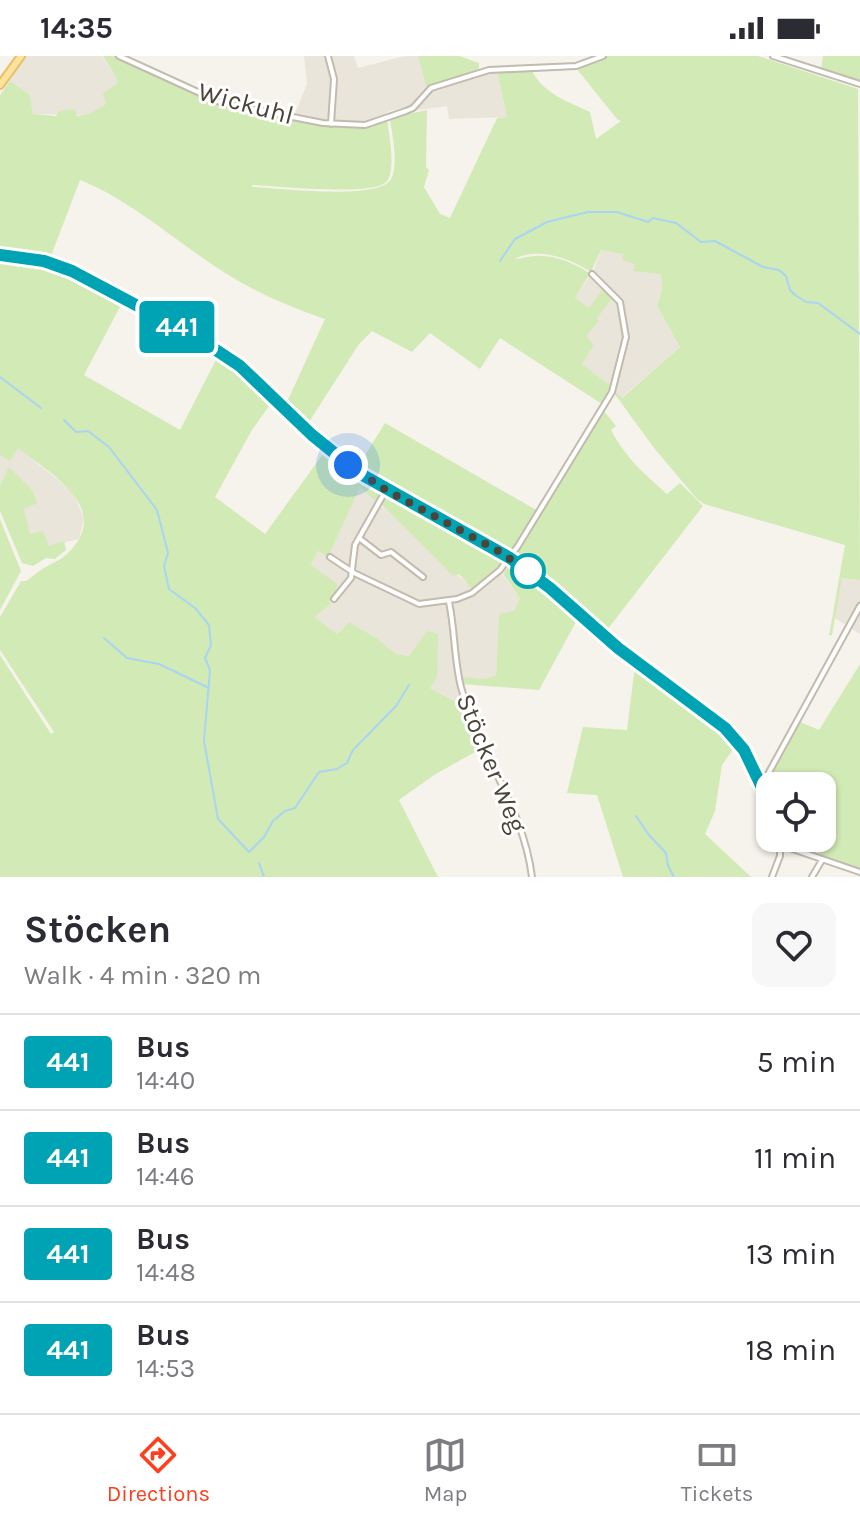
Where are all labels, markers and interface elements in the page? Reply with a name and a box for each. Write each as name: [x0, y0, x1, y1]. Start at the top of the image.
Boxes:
text: 14:35: [40, 10, 113, 46]
street label: Wickuhl: [195, 76, 297, 131]
line badge: 441: [131, 301, 223, 353]
text: 441: [155, 310, 199, 343]
your location: [328, 445, 368, 485]
unlabelled marker: [511, 554, 545, 588]
street label: Stöcker Weg: [450, 689, 534, 838]
map controls: [756, 772, 836, 852]
button: locate: [756, 772, 836, 852]
button: heart: [752, 903, 836, 987]
text: Stöcken: [24, 907, 171, 952]
text: Walk · 4 min · 320 m: [24, 960, 261, 991]
text: Bus: [136, 1029, 190, 1065]
text: 5 min: [757, 1044, 836, 1080]
text: 441: [46, 1045, 90, 1078]
text: 14:40: [136, 1065, 195, 1096]
text: Bus: [136, 1125, 190, 1161]
text: 11 min: [754, 1140, 836, 1176]
text: 441: [46, 1141, 90, 1174]
text: 14:46: [136, 1161, 195, 1192]
text: Bus: [136, 1221, 190, 1257]
text: 13 min: [746, 1236, 836, 1272]
text: 441: [46, 1237, 90, 1270]
text: 14:48: [136, 1257, 196, 1288]
text: Bus: [136, 1317, 190, 1353]
text: 18 min: [745, 1332, 836, 1368]
text: 441: [46, 1333, 90, 1366]
text: 14:53: [136, 1353, 195, 1384]
tab: Directions: [107, 1433, 210, 1507]
tab: Map: [423, 1433, 467, 1507]
tab: Tickets: [681, 1433, 753, 1507]

